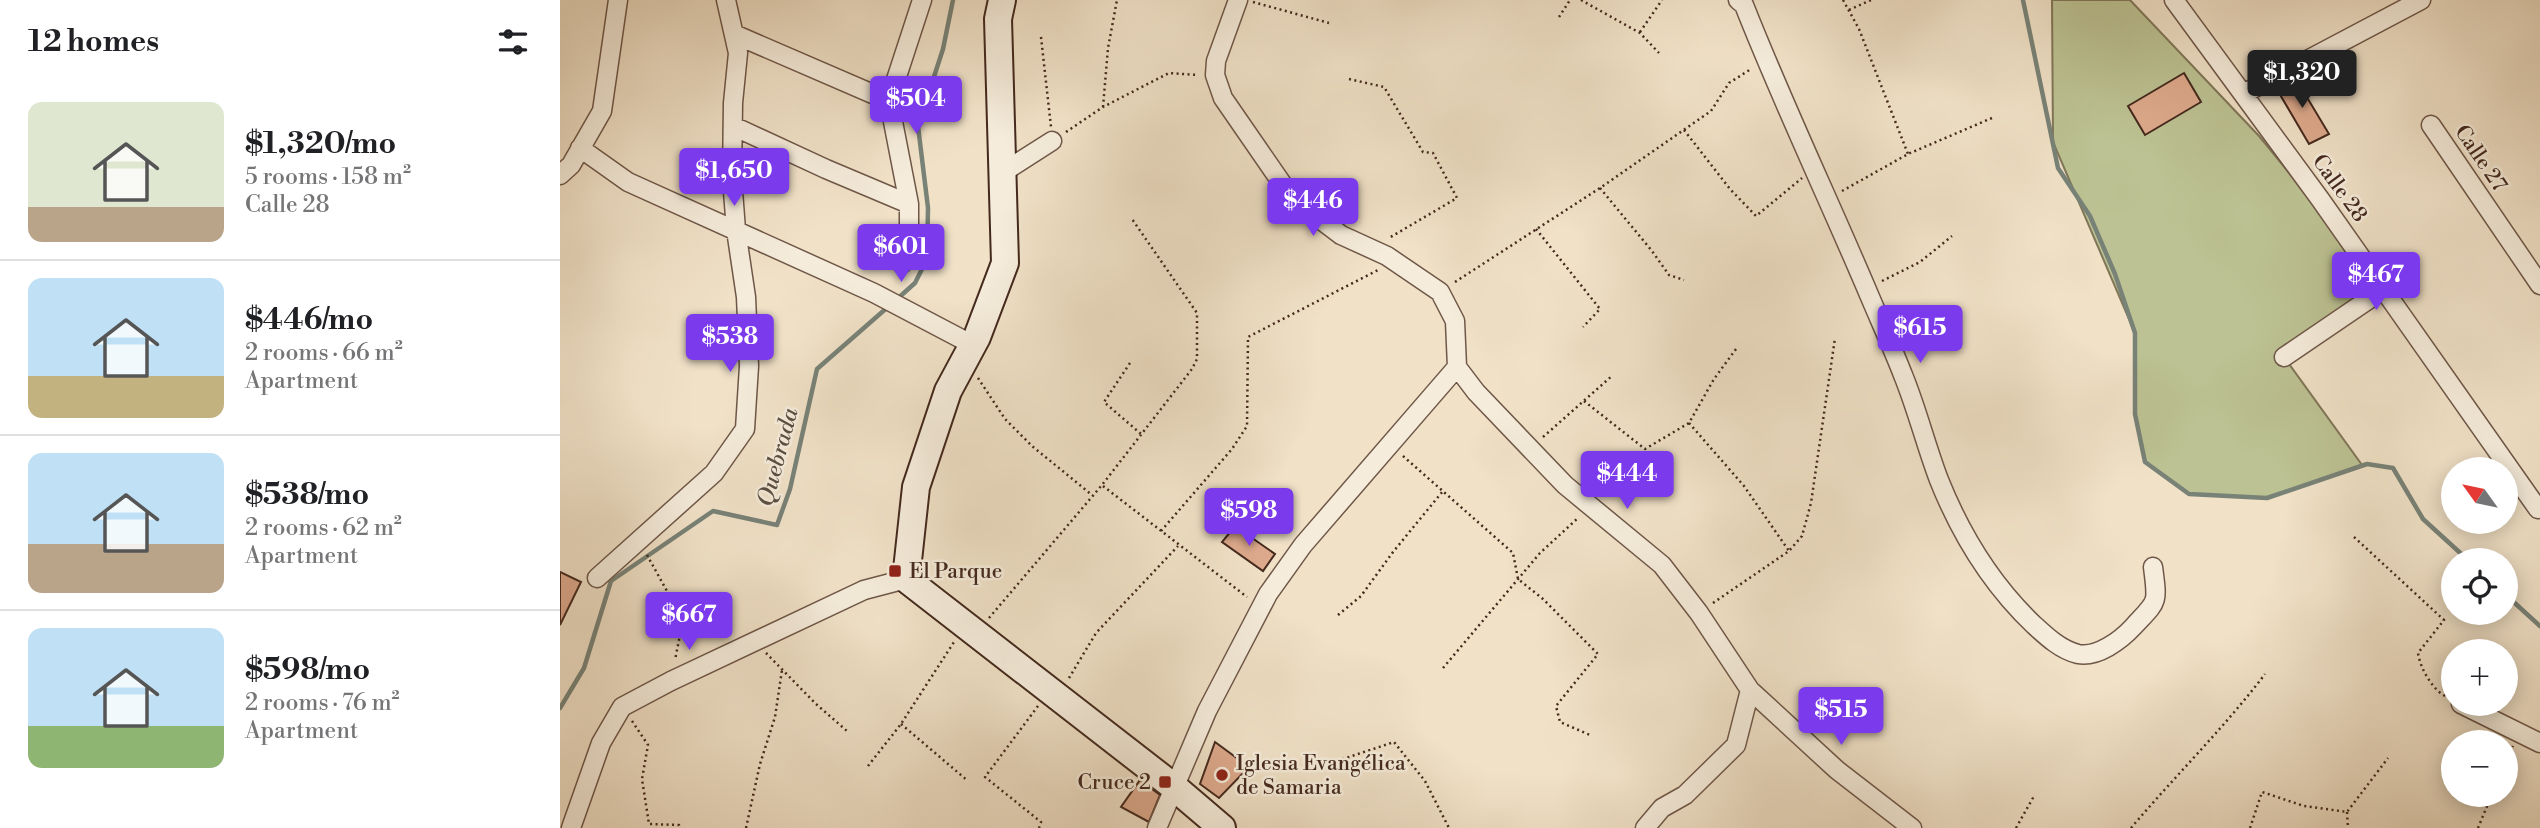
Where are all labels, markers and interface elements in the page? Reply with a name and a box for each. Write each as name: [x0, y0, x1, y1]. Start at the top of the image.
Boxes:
text: 12 homes: [28, 23, 159, 61]
icon: filters: [494, 23, 532, 61]
pin: $1,320: [2245, 50, 2359, 110]
text: $1,320: [2263, 59, 2341, 87]
pin: $504: [875, 76, 957, 136]
text: $504: [886, 85, 946, 113]
street label: Calle 27: [2448, 120, 2512, 197]
text: $1,320/mo: [245, 125, 396, 163]
icon: home: [84, 130, 168, 214]
pin: $1,650: [677, 148, 791, 208]
street label: Calle 28: [2306, 150, 2372, 227]
text: $1,650: [695, 157, 773, 185]
text: 5 rooms · 158 m²: [245, 163, 411, 191]
pin: $446: [1272, 178, 1354, 238]
text: $446: [1283, 187, 1343, 215]
text: Calle 28: [245, 191, 330, 219]
pin: $601: [860, 224, 942, 284]
text: $601: [873, 233, 929, 261]
pin: $467: [2335, 252, 2417, 312]
text: $467: [2348, 261, 2404, 289]
text: $446/mo: [245, 301, 373, 339]
icon: home: [84, 306, 168, 390]
pin: $615: [1879, 306, 1961, 365]
pin: $538: [689, 314, 771, 374]
text: $615: [1894, 314, 1946, 342]
text: $538: [702, 323, 758, 351]
text: 2 rooms · 66 m²: [245, 339, 403, 367]
text: Apartment: [245, 367, 358, 395]
water label: Quebrada: [751, 405, 805, 510]
pin: $444: [1586, 452, 1668, 511]
north arrow: [2441, 457, 2518, 534]
map controls: [2441, 457, 2518, 807]
text: $444: [1597, 460, 1657, 488]
text: $538/mo: [245, 476, 369, 514]
icon: home: [84, 481, 168, 565]
pin: $598: [1208, 489, 1290, 548]
text: $598: [1220, 497, 1278, 525]
text: 2 rooms · 62 m²: [245, 514, 402, 542]
text: Apartment: [245, 542, 358, 570]
button: locate: [2441, 548, 2518, 625]
place label: El Parque: [909, 559, 1002, 585]
marker: El Parque: [887, 563, 903, 579]
pin: $667: [648, 592, 730, 652]
text: $667: [661, 601, 717, 629]
button: +: [2441, 639, 2518, 716]
text: $598/mo: [245, 651, 370, 689]
icon: home: [84, 656, 168, 740]
pin: $515: [1800, 688, 1882, 747]
text: 2 rooms · 76 m²: [245, 689, 400, 717]
text: $515: [1814, 696, 1868, 724]
text: Apartment: [245, 717, 358, 745]
button: −: [2441, 730, 2518, 807]
place label: Iglesia Evangélica de Samaria: [1236, 751, 1406, 801]
marker: Iglesia Evangélica de Samaria: [1214, 767, 1230, 783]
place label: Cruce 2: [1077, 770, 1151, 796]
marker: Cruce 2: [1157, 774, 1173, 790]

